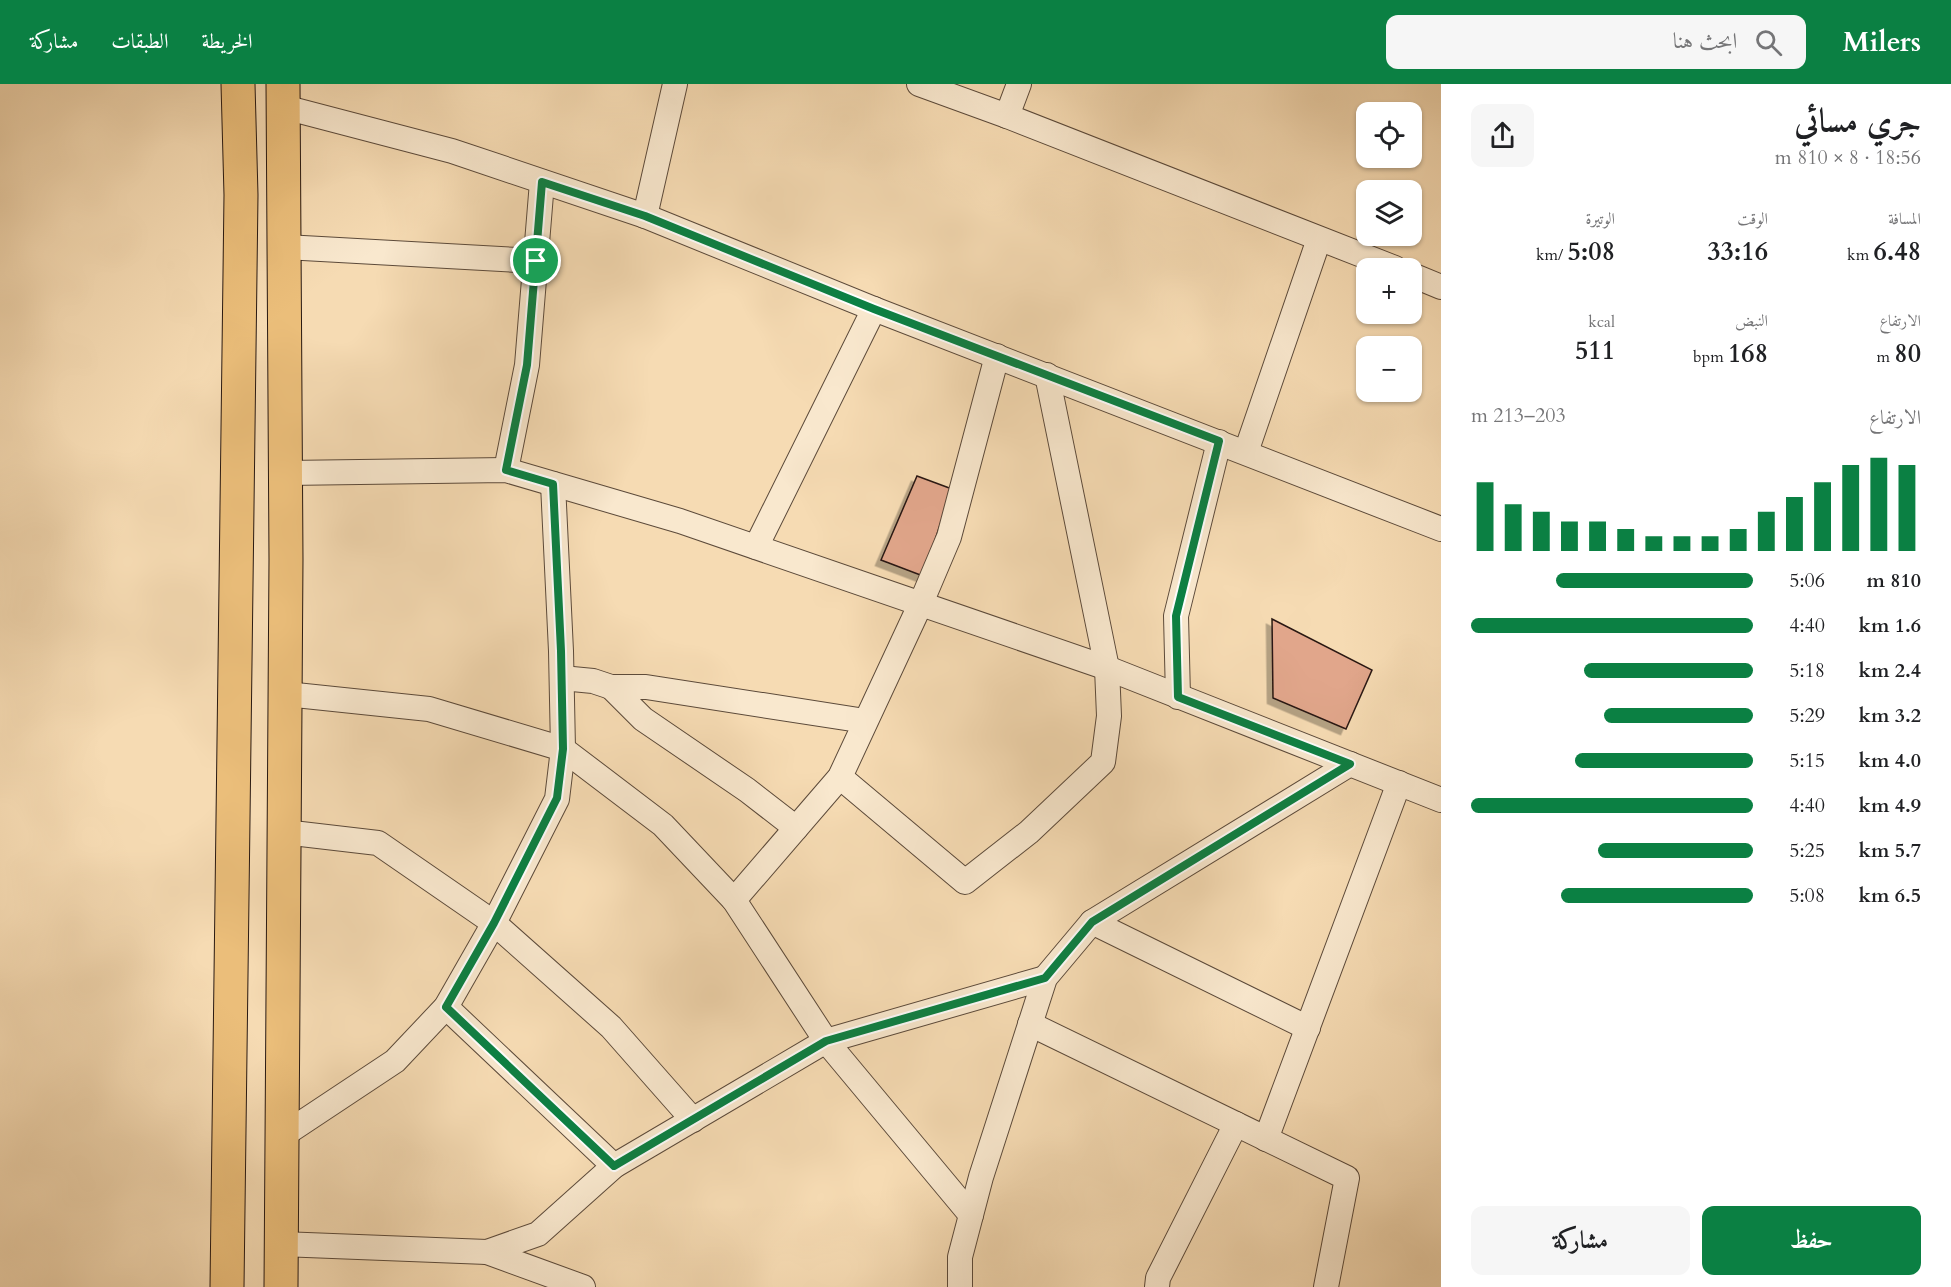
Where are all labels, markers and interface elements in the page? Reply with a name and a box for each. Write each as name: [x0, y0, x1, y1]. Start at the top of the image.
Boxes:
search box: [1386, 15, 1806, 69]
text: Milers: [1842, 23, 1921, 61]
text: ابحث هنا: [1673, 26, 1737, 56]
icon: search: [1752, 26, 1785, 59]
text: مشاركة: [30, 27, 78, 56]
text: الطبقات: [111, 27, 168, 56]
text: الخريطة: [201, 27, 253, 56]
text: جري مسائي: [1795, 99, 1921, 144]
map controls: [1356, 102, 1422, 402]
button: locate: [1356, 102, 1422, 168]
button: share: [1471, 104, 1534, 167]
text: 18:56 · 8 × 810 m: [1775, 144, 1921, 171]
button: layers: [1356, 180, 1422, 246]
text: الوتيرة: [1585, 208, 1615, 230]
text: الوقت: [1737, 208, 1768, 230]
text: المسافة: [1888, 208, 1921, 230]
text: 5:08: [1568, 234, 1615, 269]
text: 33:16: [1707, 234, 1768, 269]
text: 6.48: [1874, 234, 1921, 269]
pin: [510, 235, 561, 286]
icon: arrive: [519, 244, 552, 277]
text: /km: [1536, 244, 1568, 266]
text: km: [1847, 244, 1874, 266]
button: +: [1356, 258, 1422, 324]
text: النبض: [1735, 310, 1768, 332]
text: الارتفاع: [1879, 310, 1921, 332]
text: kcal: [1588, 311, 1615, 333]
text: 511: [1575, 333, 1615, 368]
button: −: [1356, 336, 1422, 402]
text: 168: [1728, 336, 1768, 371]
text: 80: [1894, 336, 1921, 371]
text: bpm: [1693, 346, 1728, 368]
text: m: [1877, 346, 1894, 368]
text: 203–213 m: [1471, 402, 1566, 429]
text: الارتفاع: [1869, 404, 1921, 431]
text: 5:06: [1789, 567, 1825, 594]
text: 810 m: [1866, 567, 1921, 594]
text: 4:40: [1789, 612, 1825, 639]
text: 1.6 km: [1858, 612, 1921, 639]
text: 5:18: [1789, 657, 1825, 684]
text: 2.4 km: [1858, 657, 1921, 684]
text: 5:29: [1789, 702, 1825, 729]
text: 3.2 km: [1858, 702, 1921, 729]
text: 5:15: [1789, 747, 1825, 774]
text: 4.0 km: [1858, 747, 1921, 774]
text: 4:40: [1789, 792, 1825, 819]
text: 4.9 km: [1858, 792, 1921, 819]
text: 5:25: [1789, 837, 1825, 864]
text: 5.7 km: [1858, 837, 1921, 864]
text: 5:08: [1789, 882, 1825, 909]
text: 6.5 km: [1858, 882, 1921, 909]
button: مشاركة: [1471, 1206, 1690, 1275]
button: حفظ: [1702, 1206, 1921, 1275]

